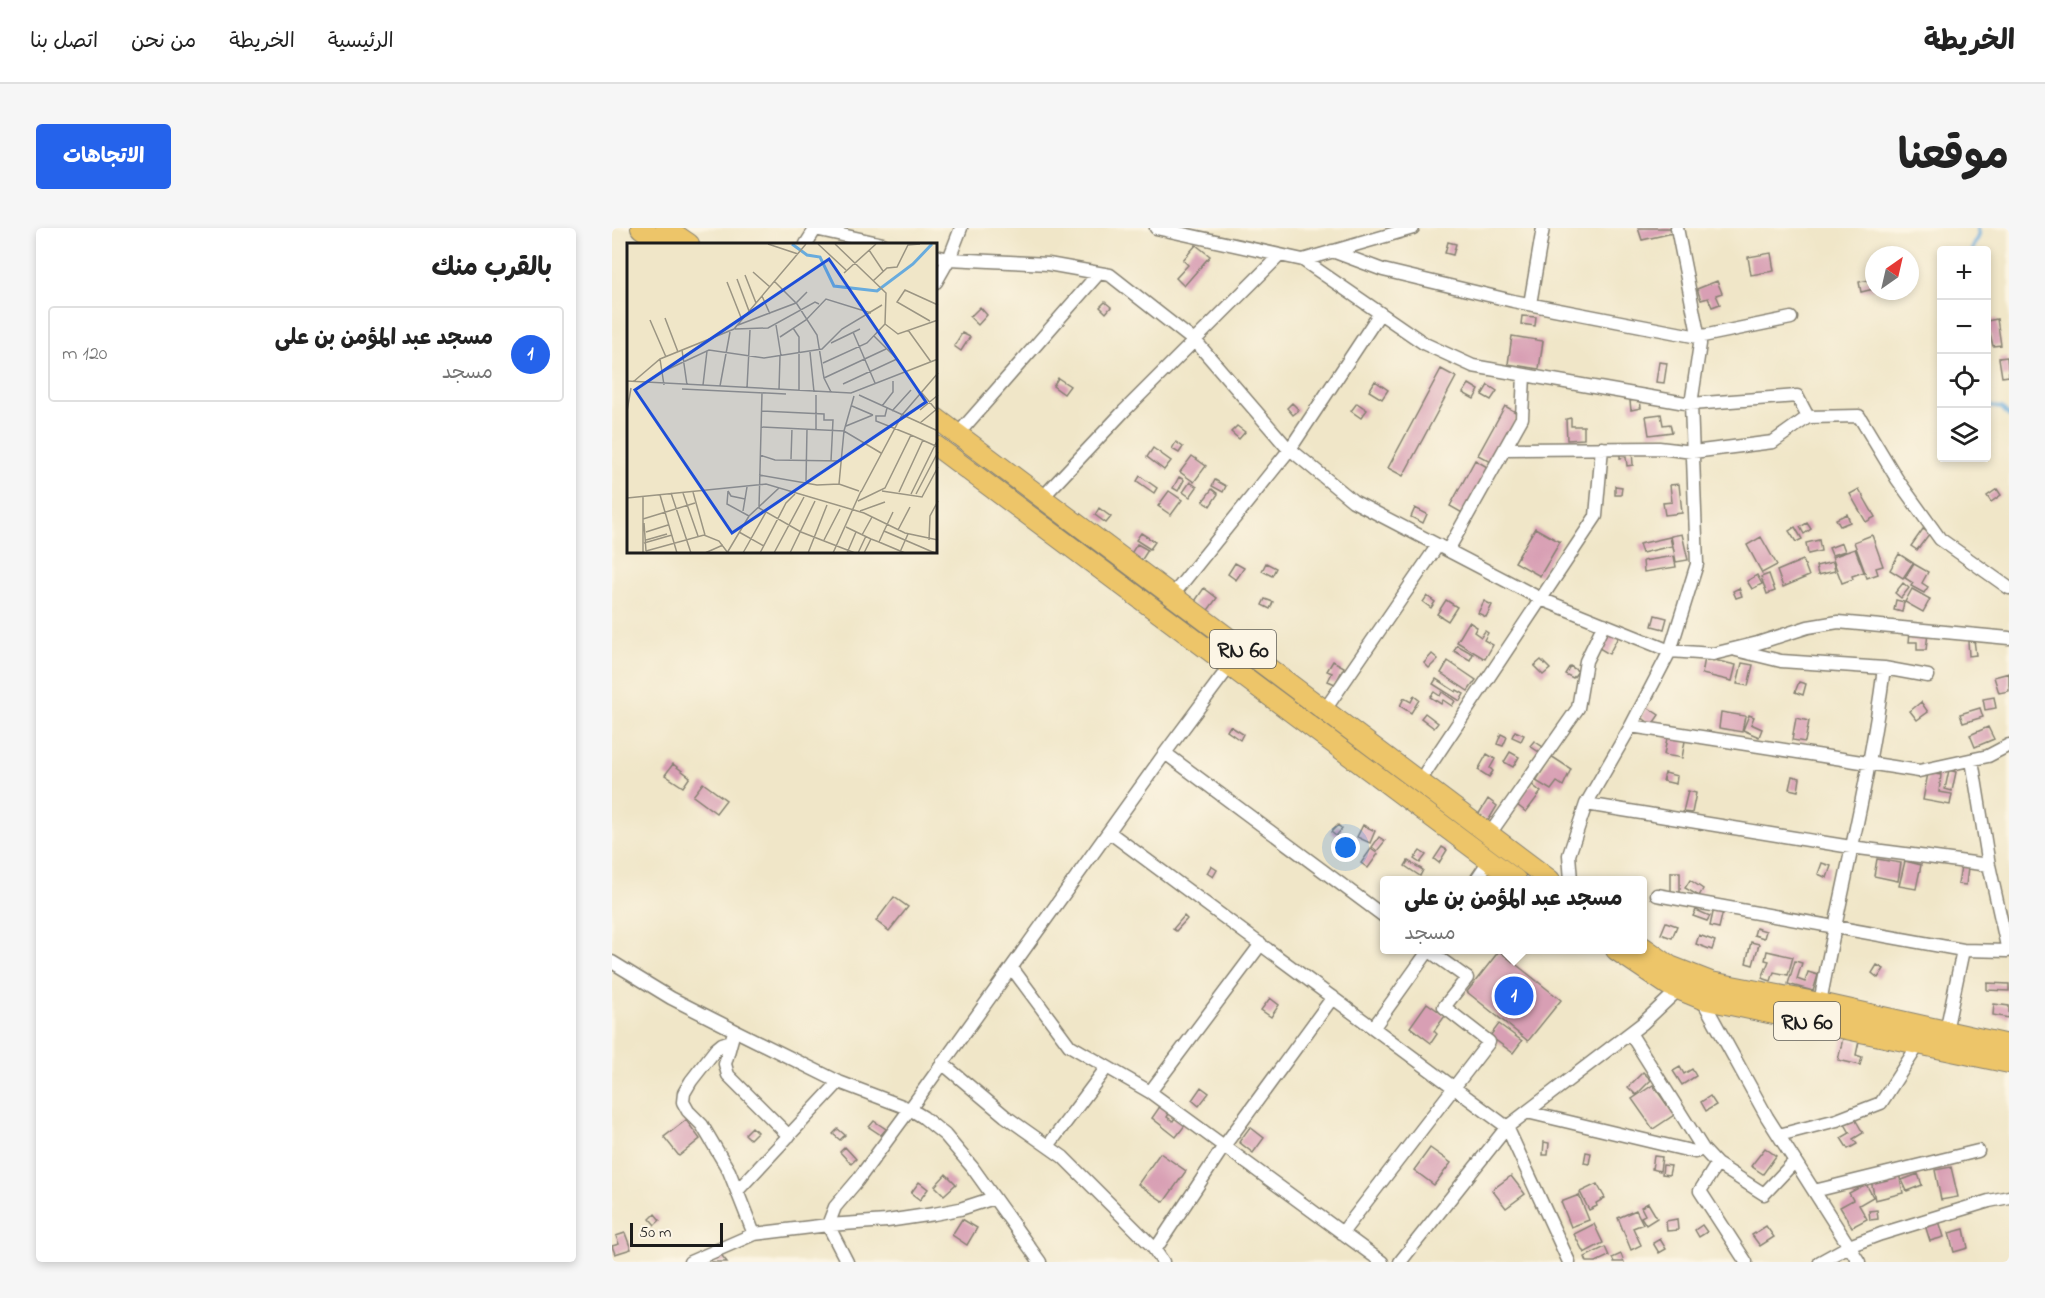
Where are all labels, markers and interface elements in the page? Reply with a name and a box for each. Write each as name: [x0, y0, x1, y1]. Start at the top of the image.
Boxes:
text: الخريطة: [1924, 22, 2015, 63]
text: اتصل بنا: [30, 27, 98, 57]
text: من نحن: [131, 27, 196, 57]
text: الخريطة: [229, 27, 295, 57]
text: الرئيسية: [328, 27, 394, 57]
button: الاتجاهات: [36, 124, 171, 189]
text: موقعنا: [1898, 127, 2009, 188]
inset map: [627, 243, 938, 554]
north arrow: [1865, 246, 1919, 300]
map controls: [1937, 246, 1991, 462]
button: +: [1937, 246, 1991, 300]
text: بالقرب منك: [431, 250, 552, 288]
button: −: [1937, 300, 1991, 354]
text: مسجد عبد المؤمن بن على: [275, 323, 493, 355]
text: 120 m: [62, 340, 107, 369]
text: 1: [527, 340, 534, 369]
button: locate: [1937, 354, 1991, 408]
text: مسجد: [442, 359, 493, 388]
button: layers: [1937, 408, 1991, 462]
road number: RN 60: [1210, 630, 1276, 668]
your location: [1331, 833, 1360, 862]
popup: [1380, 876, 1647, 954]
text: مسجد عبد المؤمن بن على: [1404, 884, 1623, 916]
text: مسجد: [1404, 920, 1456, 949]
pin: 1: [1494, 974, 1534, 1018]
road number: RN 60: [1774, 1002, 1840, 1040]
scale bar: [630, 1220, 723, 1248]
text: 50 m: [639, 1221, 671, 1245]

